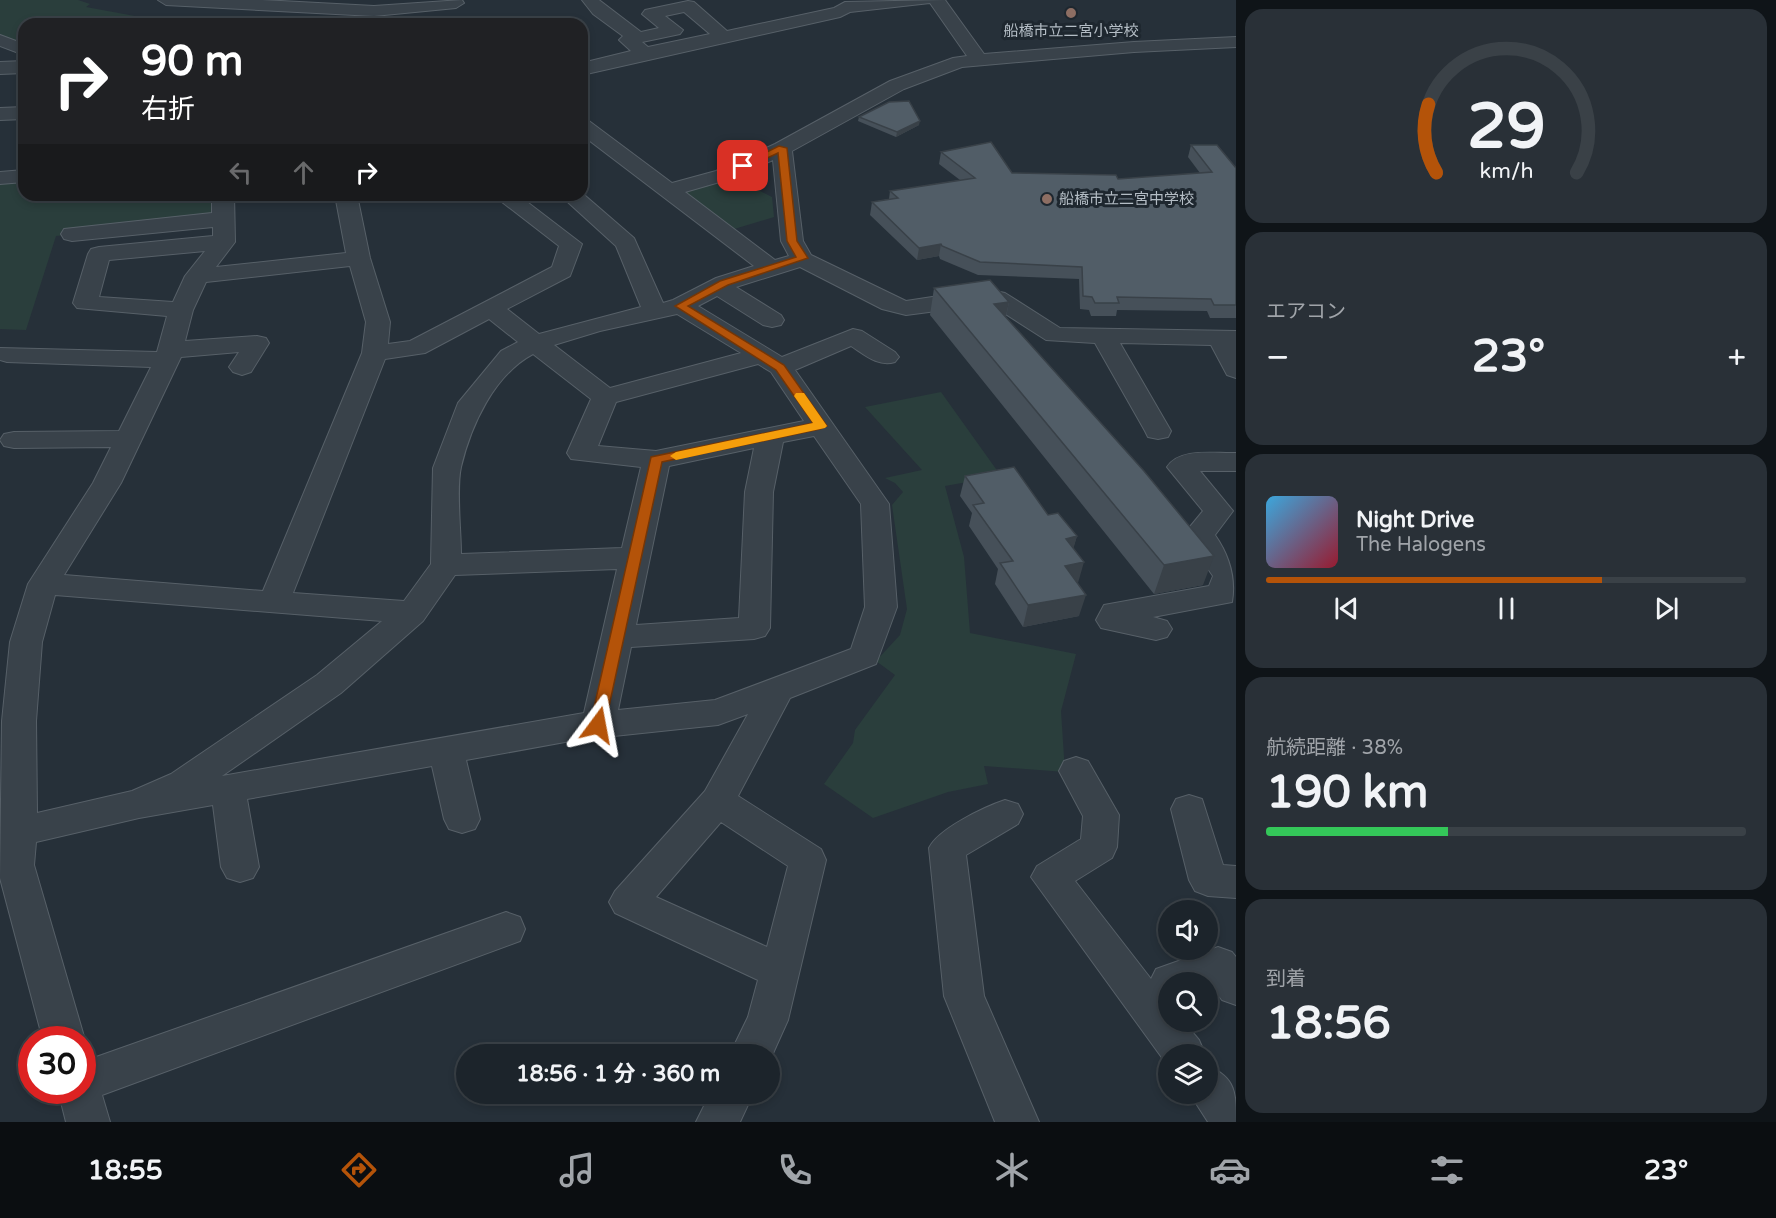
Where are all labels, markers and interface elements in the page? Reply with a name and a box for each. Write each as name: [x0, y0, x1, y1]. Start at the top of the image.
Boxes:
marker: 船橋市立二宮小学校: [1064, 6, 1078, 20]
place label: 船橋市立二宮小学校: [1003, 22, 1139, 40]
text: 90 m: [141, 36, 243, 87]
icon: right: [42, 42, 120, 120]
text: 29: [1467, 90, 1545, 165]
text: 右折: [141, 93, 195, 126]
pin: [717, 140, 768, 191]
icon: arrive: [726, 149, 759, 182]
icon: left: [224, 156, 257, 189]
icon: ahead: [287, 156, 320, 189]
icon: right: [350, 156, 383, 189]
text: km/h: [1479, 158, 1533, 184]
place label: 船橋市立二宮中学校: [1059, 190, 1194, 208]
marker: 船橋市立二宮中学校: [1040, 192, 1054, 206]
text: エアコン: [1266, 300, 1346, 324]
text: 23°: [1472, 330, 1545, 384]
text: −: [1266, 338, 1290, 377]
text: +: [1727, 338, 1746, 377]
text: Night Drive: [1356, 507, 1474, 533]
text: The Halogens: [1356, 533, 1486, 557]
icon: previous: [1330, 592, 1363, 625]
icon: pause: [1490, 592, 1523, 625]
icon: next: [1650, 592, 1683, 625]
position arrow: [566, 693, 630, 757]
text: 航続距離 · 38%: [1266, 736, 1403, 760]
text: 190 km: [1266, 766, 1428, 820]
map controls: [1158, 900, 1218, 1104]
button: sound: [1158, 900, 1218, 960]
text: 到着: [1266, 967, 1306, 991]
button: search: [1158, 972, 1218, 1032]
text: 18:56: [1266, 997, 1391, 1051]
speed limit sign: 30: [18, 1026, 96, 1104]
button: layers: [1158, 1044, 1218, 1104]
text: 18:56 · 1 分 · 360 m: [516, 1061, 720, 1087]
icon: directions: [338, 1149, 380, 1191]
icon: music: [556, 1149, 598, 1191]
icon: phone: [774, 1149, 816, 1191]
icon: climate: [991, 1149, 1033, 1191]
icon: car: [1209, 1149, 1251, 1191]
icon: filters: [1426, 1149, 1468, 1191]
text: 18:55: [88, 1154, 163, 1187]
text: 23°: [1644, 1154, 1688, 1187]

